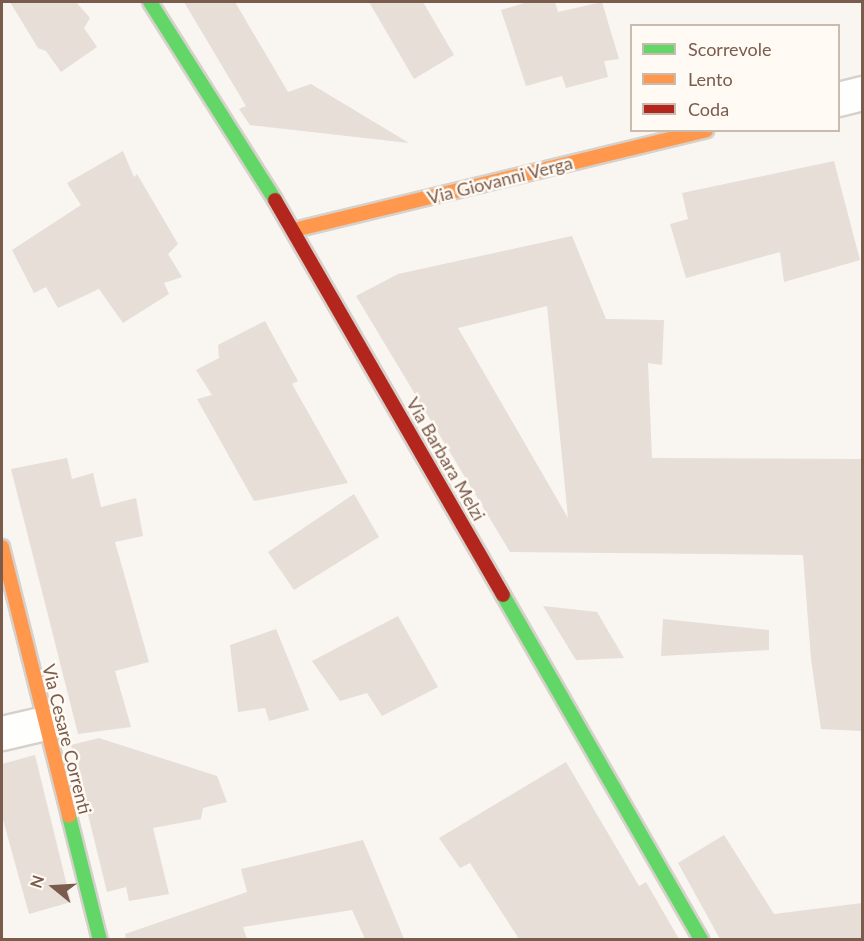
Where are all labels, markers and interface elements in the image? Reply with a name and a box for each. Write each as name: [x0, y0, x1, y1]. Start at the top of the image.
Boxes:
legend: [630, 24, 840, 132]
text: Scorrevole: [688, 38, 771, 60]
text: Lento: [688, 68, 733, 90]
text: Coda: [688, 98, 729, 120]
street label: Via Giovanni Verga: [425, 151, 575, 209]
street label: Via Barbara Melzi: [402, 394, 490, 524]
street label: Via Cesare Correnti: [38, 662, 96, 816]
north arrow: [24, 857, 84, 917]
text: N: [25, 872, 47, 890]

